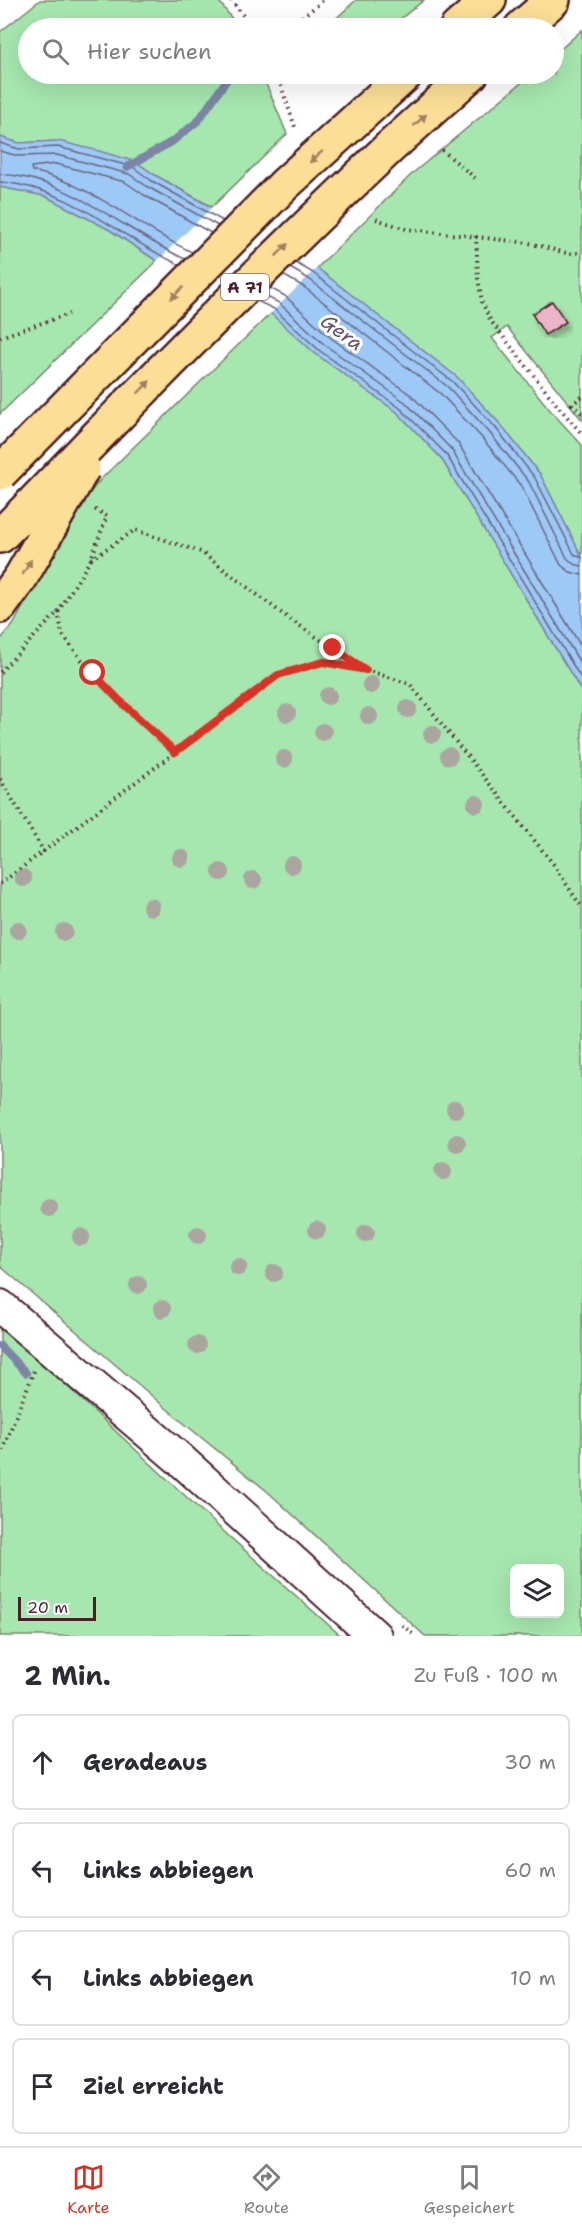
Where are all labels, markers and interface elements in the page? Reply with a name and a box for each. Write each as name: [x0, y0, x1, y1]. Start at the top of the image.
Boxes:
search box: [18, 18, 564, 84]
icon: search: [39, 35, 72, 68]
text: Hier suchen: [87, 37, 212, 66]
one-way arrow: [413, 113, 428, 127]
one-way arrow: [308, 150, 323, 164]
one-way arrow: [275, 243, 290, 257]
road number: A 71: [221, 274, 269, 300]
one-way arrow: [170, 286, 184, 300]
water label: Gera: [315, 308, 369, 356]
one-way arrow: [137, 380, 151, 395]
one-way arrow: [22, 558, 32, 575]
route end: [319, 634, 345, 660]
route start: [79, 659, 105, 685]
map controls: [510, 1564, 564, 1618]
button: layers: [510, 1564, 564, 1618]
scale bar: [18, 1594, 96, 1622]
text: 20 m: [27, 1597, 68, 1618]
text: 2 Min.: [24, 1658, 111, 1693]
text: Zu Fuß · 100 m: [414, 1662, 558, 1688]
icon: ahead: [26, 1746, 59, 1779]
text: Geradeaus: [83, 1748, 207, 1777]
text: 30 m: [504, 1749, 556, 1775]
icon: left: [26, 1854, 59, 1887]
text: Links abbiegen: [83, 1856, 254, 1885]
text: 60 m: [504, 1857, 556, 1883]
icon: left: [26, 1962, 59, 1995]
text: Links abbiegen: [83, 1964, 254, 1993]
text: 10 m: [510, 1965, 556, 1991]
icon: arrive: [26, 2070, 59, 2103]
text: Ziel erreicht: [83, 2072, 224, 2101]
tab: Karte: [67, 2161, 110, 2218]
tab: Route: [244, 2161, 289, 2218]
tab: Gespeichert: [424, 2161, 515, 2218]

